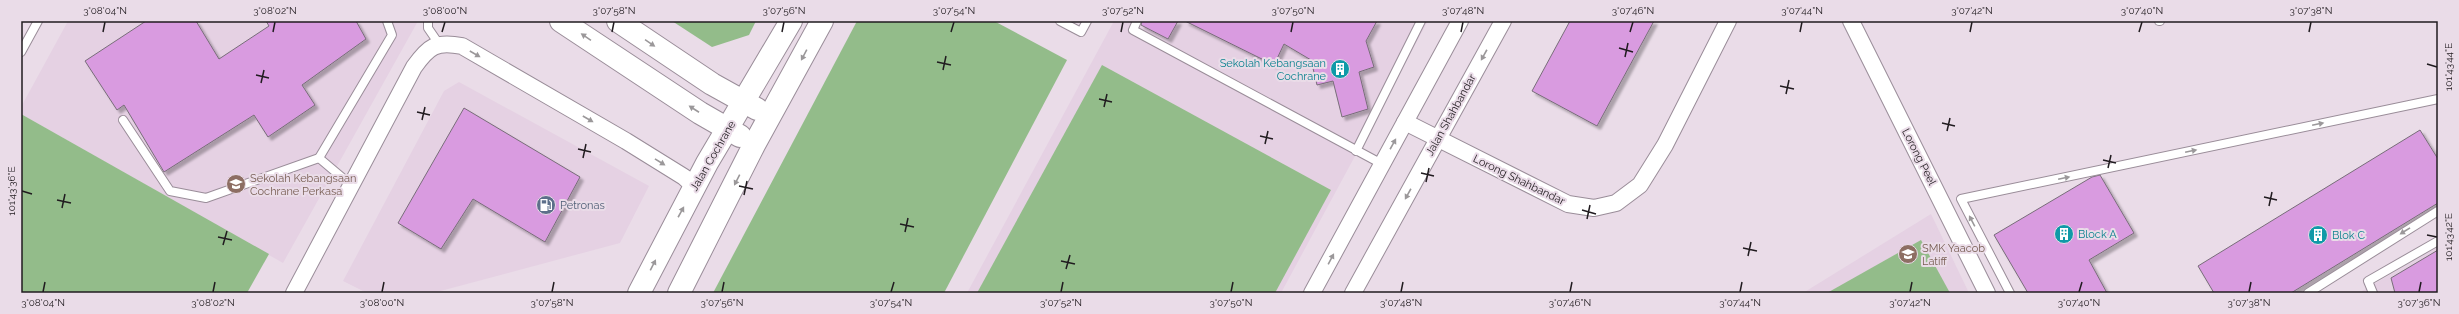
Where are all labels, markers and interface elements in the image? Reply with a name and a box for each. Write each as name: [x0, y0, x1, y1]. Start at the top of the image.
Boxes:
text: 3°08'04"N: [83, 5, 127, 16]
text: 3°08'02"N: [253, 5, 297, 16]
text: 3°08'00"N: [423, 5, 467, 16]
text: 3°07'58"N: [593, 5, 635, 16]
text: 3°07'56"N: [763, 5, 805, 16]
text: 3°07'54"N: [933, 5, 975, 16]
text: 3°07'52"N: [1102, 5, 1144, 16]
text: 3°07'50"N: [1272, 5, 1314, 16]
text: 3°07'48"N: [1442, 5, 1484, 16]
text: 3°07'46"N: [1612, 5, 1654, 16]
text: 3°07'44"N: [1781, 5, 1823, 16]
text: 3°07'42"N: [1951, 5, 1993, 16]
text: 3°07'40"N: [2121, 5, 2163, 16]
text: 3°07'38"N: [2290, 5, 2332, 16]
one-way arrow: [580, 34, 592, 41]
one-way arrow: [644, 39, 656, 46]
text: 101°43'44"E: [2443, 43, 2454, 91]
one-way arrow: [1481, 49, 1487, 61]
one-way arrow: [801, 50, 807, 61]
one-way arrow: [469, 51, 481, 58]
place label: Sekolah Kebangsaan Cochrane: [1220, 57, 1327, 83]
building icon: Sekolah Kebangsaan Cochrane: [1329, 58, 1351, 80]
street label: Jalan Shahbandar: [1423, 72, 1479, 158]
one-way arrow: [689, 105, 699, 113]
one-way arrow: [582, 116, 594, 123]
street label: Jalan Cochrane: [688, 118, 739, 193]
one-way arrow: [2312, 121, 2325, 127]
street label: Lorong Peel: [1899, 127, 1939, 187]
one-way arrow: [1389, 139, 1396, 150]
one-way arrow: [2185, 148, 2197, 154]
street label: Lorong Shahbandar: [1471, 152, 1567, 208]
one-way arrow: [655, 158, 665, 166]
text: 101°43'36"E: [6, 166, 17, 216]
place label: Sekolah Kebangsaan Cochrane Perkasa: [250, 172, 356, 198]
school or university icon: Sekolah Kebangsaan Cochrane Perkasa: [225, 173, 247, 195]
one-way arrow: [734, 174, 740, 185]
one-way arrow: [2058, 174, 2070, 180]
one-way arrow: [1404, 188, 1411, 200]
fuel station icon: Petronas: [535, 194, 557, 216]
place label: Petronas: [560, 199, 605, 212]
one-way arrow: [677, 206, 684, 218]
text: 101°43'42"E: [2443, 213, 2454, 261]
one-way arrow: [1969, 215, 1975, 227]
building icon: Block A: [2053, 223, 2075, 245]
building icon: Blok C: [2307, 224, 2329, 246]
place label: Block A: [2078, 228, 2117, 241]
one-way arrow: [2399, 228, 2411, 235]
place label: Blok C: [2332, 229, 2365, 242]
place label: SMK Yaacob Latiff: [1922, 242, 1985, 268]
school or university icon: SMK Yaacob Latiff: [1897, 243, 1919, 265]
one-way arrow: [1327, 253, 1334, 265]
one-way arrow: [650, 259, 656, 271]
text: 3°08'04"N: [21, 297, 65, 308]
text: 3°08'02"N: [191, 297, 235, 308]
text: 3°08'00"N: [360, 297, 404, 308]
text: 3°07'58"N: [531, 297, 573, 308]
text: 3°07'56"N: [701, 297, 743, 308]
text: 3°07'54"N: [870, 297, 912, 308]
text: 3°07'52"N: [1040, 297, 1082, 308]
text: 3°07'50"N: [1210, 297, 1252, 308]
text: 3°07'48"N: [1380, 297, 1422, 308]
text: 3°07'46"N: [1549, 297, 1591, 308]
text: 3°07'44"N: [1719, 297, 1761, 308]
text: 3°07'42"N: [1889, 297, 1931, 308]
text: 3°07'40"N: [2058, 297, 2100, 308]
text: 3°07'38"N: [2228, 297, 2270, 308]
text: 3°07'36"N: [2398, 297, 2440, 308]

